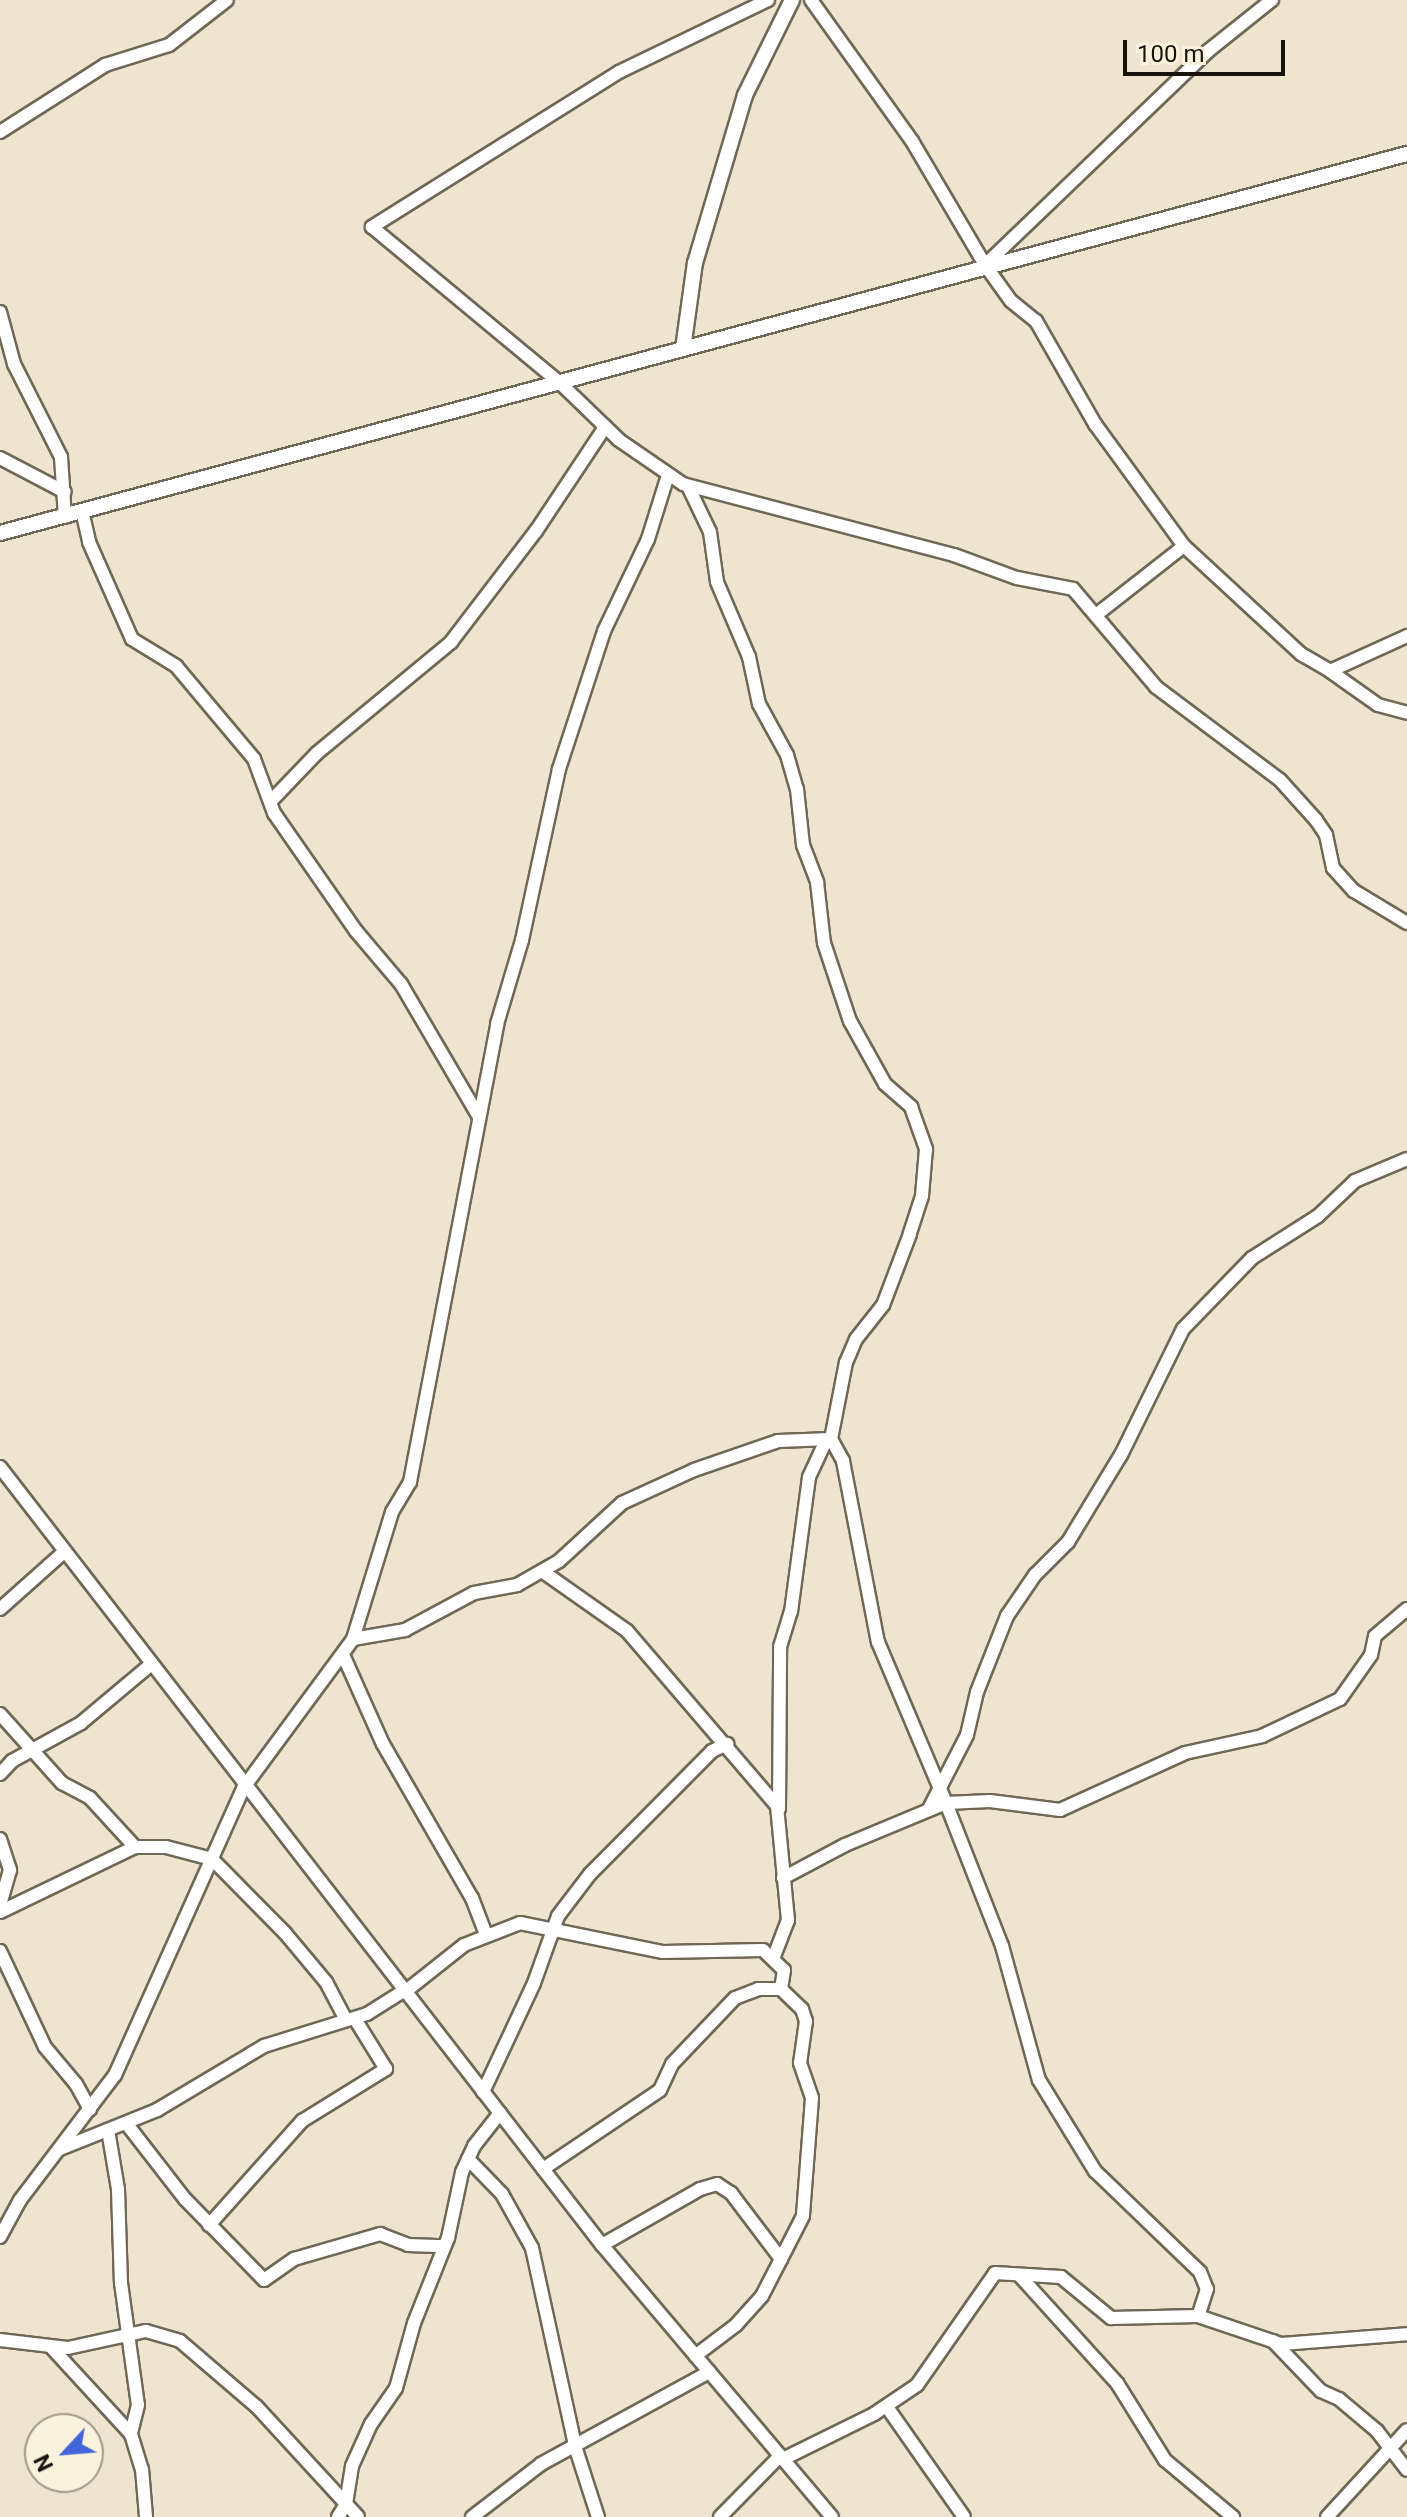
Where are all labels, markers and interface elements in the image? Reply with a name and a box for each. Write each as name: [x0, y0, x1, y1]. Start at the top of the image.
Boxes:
scale bar: [1127, 24, 1289, 74]
text: 100 m: [1137, 40, 1204, 68]
north arrow: [24, 2413, 104, 2493]
text: N: [29, 2450, 58, 2475]

